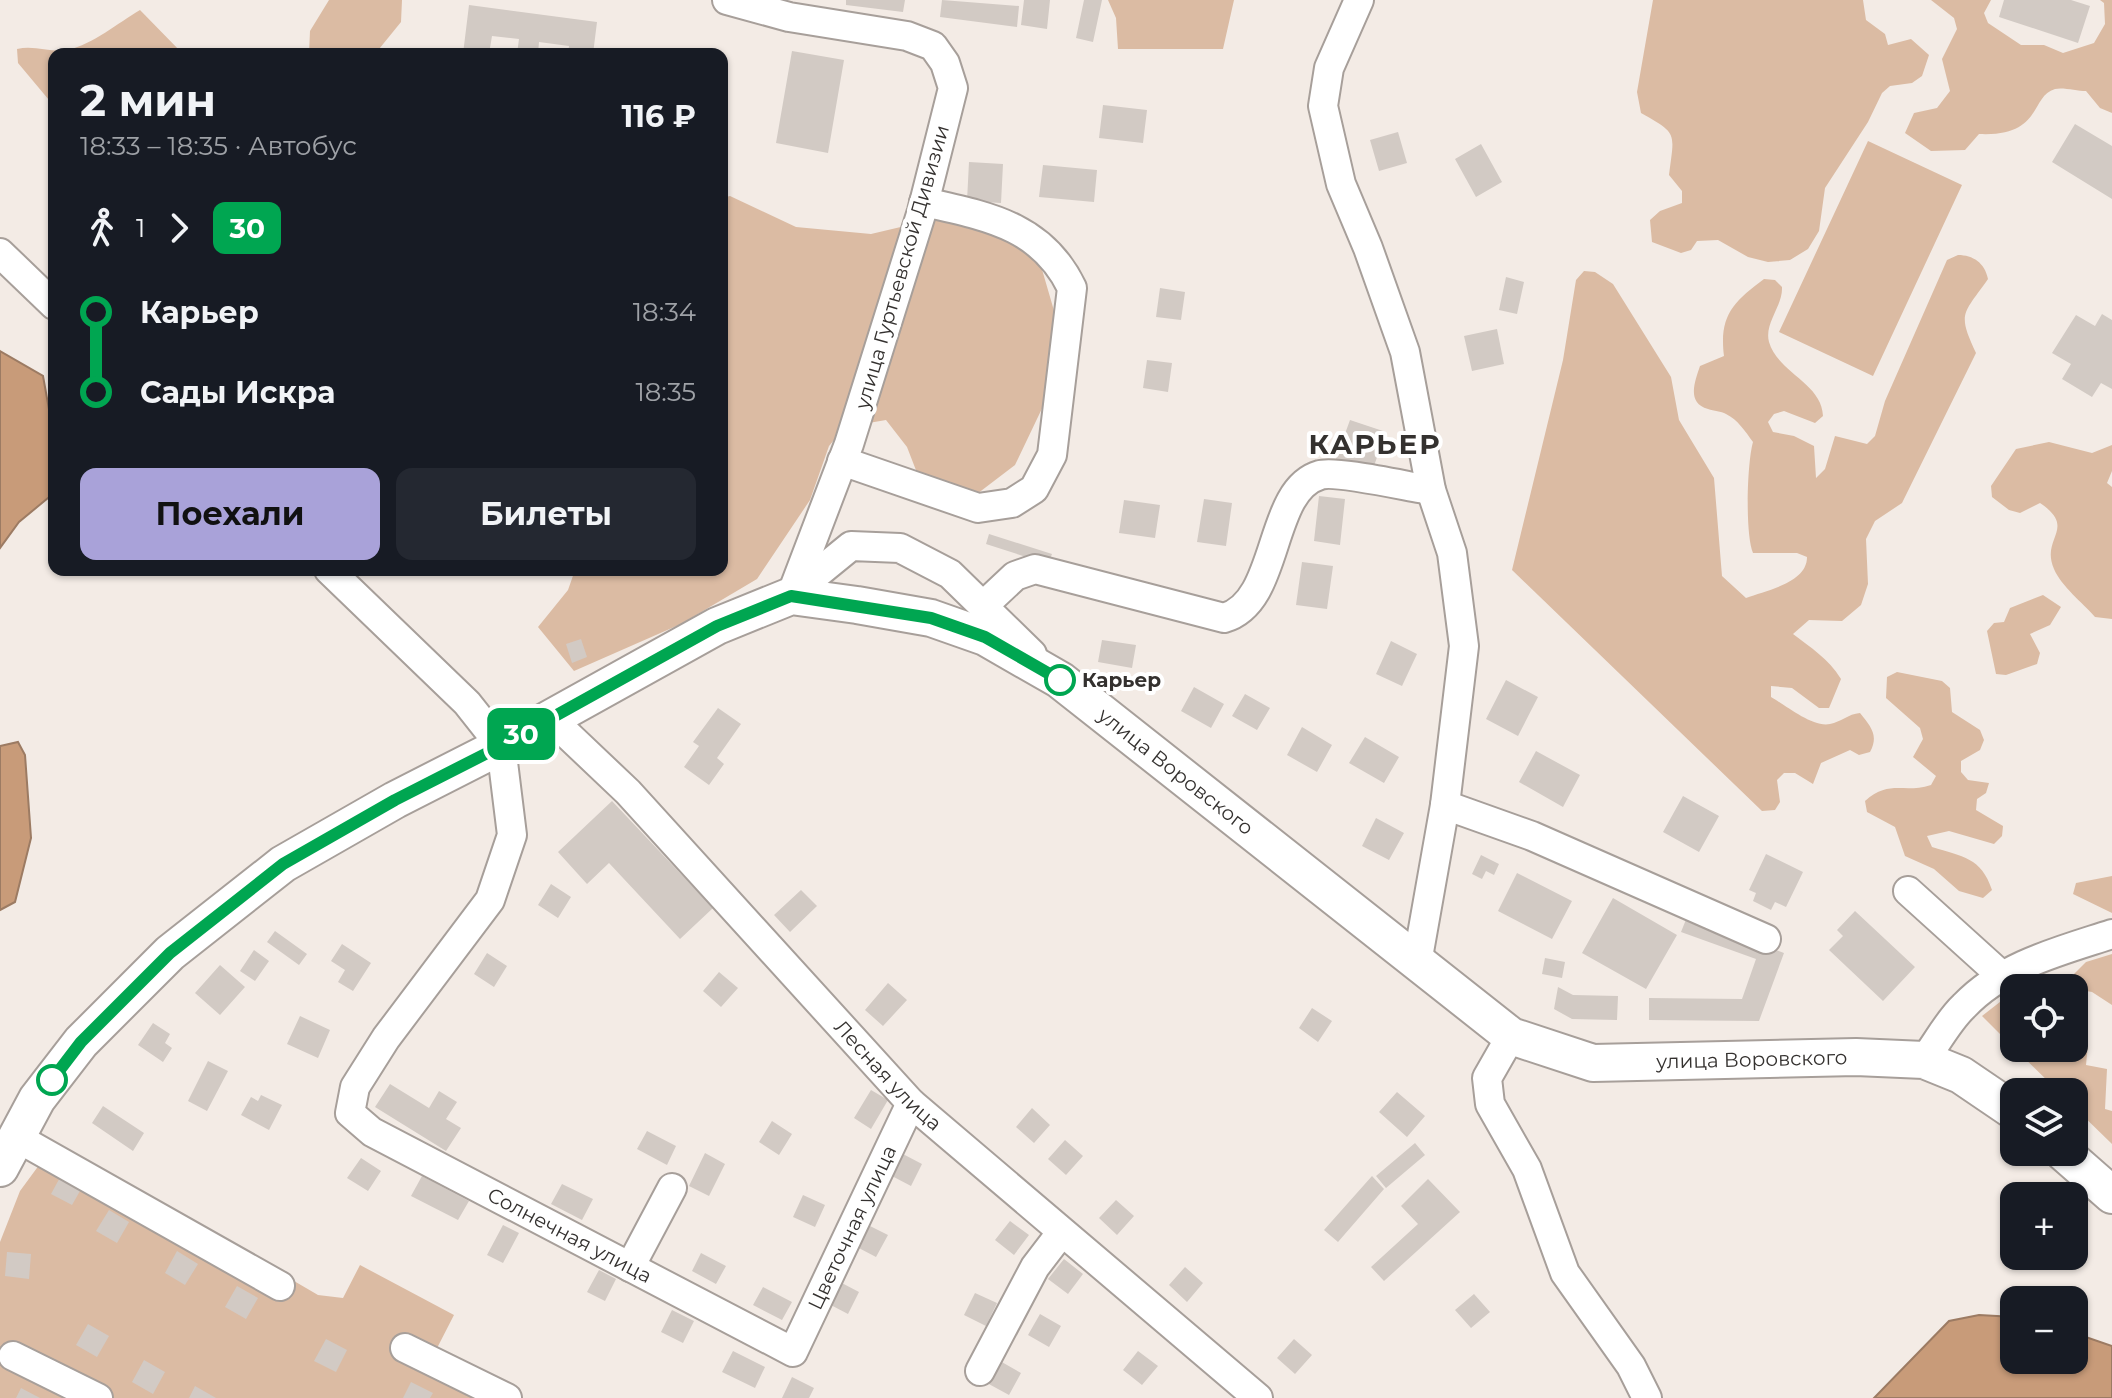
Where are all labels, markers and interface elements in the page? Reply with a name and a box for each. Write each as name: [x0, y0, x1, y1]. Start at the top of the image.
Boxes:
text: 2 мин: [80, 73, 216, 127]
text: 116 ₽: [622, 98, 696, 135]
street label: улица Гуртьевской Дивизии: [850, 122, 954, 413]
text: 18:33 – 18:35 · Автобус: [80, 130, 357, 162]
icon: walk: [80, 206, 124, 250]
icon: forward: [157, 206, 201, 250]
text: 30: [229, 211, 265, 245]
text: 1: [136, 212, 145, 244]
text: Карьер: [140, 294, 259, 331]
text: 18:34: [633, 296, 696, 328]
text: Сады Искра: [140, 374, 335, 411]
text: 18:35: [635, 376, 696, 408]
district label: КАРЬЕР: [1308, 427, 1442, 461]
button: Поехали: [80, 468, 380, 560]
button: Билеты: [396, 468, 696, 560]
marker: Карьер: [1045, 665, 1075, 695]
place label: Карьер: [1082, 668, 1161, 692]
street label: улица Воровского: [1093, 702, 1258, 840]
line badge: 30: [485, 708, 557, 760]
text: 30: [503, 717, 539, 751]
map controls: [2000, 974, 2088, 1374]
button: locate: [2000, 974, 2088, 1062]
street label: Лесная улица: [829, 1015, 946, 1136]
street label: улица Воровского: [1655, 1045, 1848, 1074]
unlabelled marker: [37, 1065, 67, 1095]
button: layers: [2000, 1078, 2088, 1166]
street label: Цветочная улица: [803, 1141, 901, 1314]
street label: Солнечная улица: [483, 1182, 656, 1288]
button: +: [2000, 1182, 2088, 1270]
button: −: [2000, 1286, 2088, 1374]

